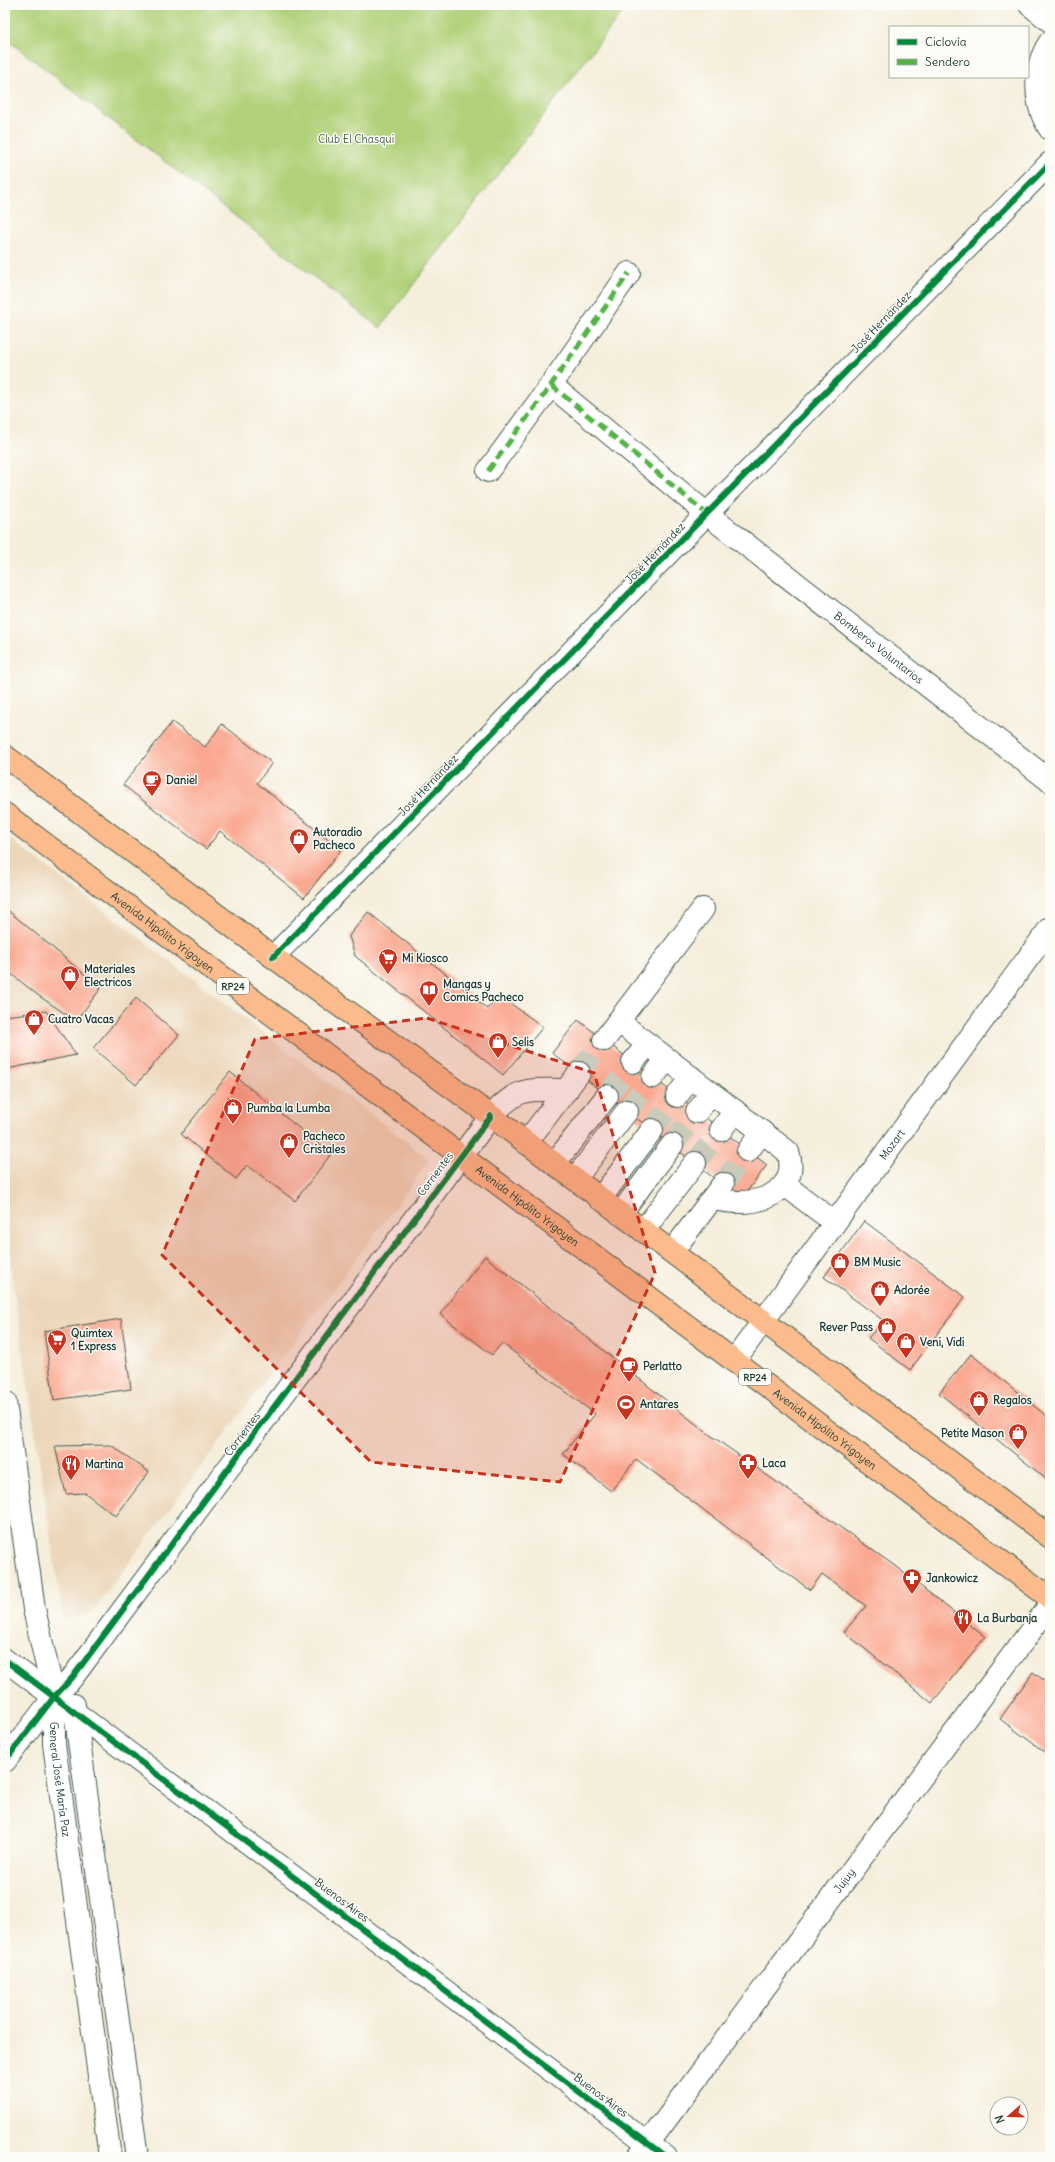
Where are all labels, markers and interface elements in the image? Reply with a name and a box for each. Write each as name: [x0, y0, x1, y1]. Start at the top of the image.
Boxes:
legend: [889, 26, 1029, 78]
text: Ciclovía: [925, 34, 967, 49]
text: Sendero: [925, 54, 970, 69]
park label: Club El Chasqui: [318, 132, 394, 146]
street label: José Hernández: [848, 288, 914, 356]
street label: José Hernández: [622, 519, 688, 587]
street label: Bomberos Voluntarios: [831, 609, 926, 687]
street label: José Hernández: [395, 751, 461, 819]
cafe icon: Daniel: [141, 769, 163, 797]
place label: Daniel: [166, 773, 197, 787]
place label: Autoradio Pacheco: [313, 825, 362, 852]
shop icon: Autoradio Pacheco: [288, 827, 310, 855]
street label: Avenida Hipólito Yrigoyen: [108, 889, 217, 976]
supermarket icon: Mi Kiosco: [377, 947, 399, 975]
place label: Mi Kiosco: [402, 951, 448, 965]
place label: Materiales Electricos: [84, 962, 135, 989]
shop icon: Materiales Electricos: [59, 964, 81, 992]
place label: Mangas y Comics Pacheco: [443, 977, 524, 1004]
road number: RP24: [217, 978, 249, 994]
library icon: Mangas y Comics Pacheco: [418, 979, 440, 1007]
shop icon: Cuatro Vacas: [23, 1008, 45, 1036]
place label: Cuatro Vacas: [48, 1012, 114, 1026]
shop icon: Selis: [487, 1031, 509, 1059]
place label: Selis: [512, 1035, 534, 1049]
shop icon: Pumba la Lumba: [222, 1097, 244, 1125]
place label: Pumba la Lumba: [247, 1101, 331, 1115]
street label: Mozart: [876, 1126, 908, 1163]
place label: Pacheco Cristales: [303, 1129, 346, 1156]
shop icon: Pacheco Cristales: [278, 1131, 300, 1159]
street label: Corrientes: [414, 1149, 456, 1199]
street label: Avenida Hipólito Yrigoyen: [473, 1162, 582, 1249]
shop icon: BM Music: [829, 1251, 851, 1279]
place label: BM Music: [854, 1255, 902, 1269]
shop icon: Adorée: [869, 1279, 891, 1307]
place label: Adorée: [894, 1283, 930, 1297]
shop icon: Rever Pass: [876, 1316, 898, 1344]
place label: Rever Pass: [819, 1320, 873, 1334]
place label: Quimtex 1 Express: [71, 1326, 116, 1354]
supermarket icon: Quimtex 1 Express: [46, 1328, 68, 1356]
shop icon: Veni, Vidi: [895, 1331, 917, 1359]
place label: Veni, Vidi: [920, 1335, 964, 1349]
cafe icon: Perlatto: [618, 1355, 640, 1383]
place label: Perlatto: [643, 1359, 682, 1373]
road number: RP24: [739, 1369, 771, 1385]
street label: Avenida Hipólito Yrigoyen: [770, 1386, 880, 1473]
shop icon: Regalos: [968, 1389, 990, 1417]
sports icon: Antares: [615, 1393, 637, 1421]
place label: Regalos: [993, 1393, 1032, 1408]
place label: Antares: [640, 1397, 678, 1411]
street label: Corrientes: [221, 1409, 263, 1459]
shop icon: Petite Mason: [1007, 1422, 1029, 1450]
place label: Petite Mason: [941, 1426, 1005, 1440]
pharmacy icon: Laca: [737, 1452, 759, 1480]
restaurant icon: Martina: [60, 1453, 82, 1481]
place label: Laca: [762, 1456, 787, 1470]
place label: Martina: [85, 1457, 124, 1471]
pharmacy icon: Jankowicz: [901, 1567, 923, 1595]
place label: Jankowicz: [926, 1571, 979, 1585]
restaurant icon: La Burbanja: [952, 1607, 974, 1635]
place label: La Burbanja: [977, 1611, 1038, 1625]
street label: General José María Paz: [47, 1722, 74, 1838]
street label: Jujuy: [831, 1865, 858, 1896]
street label: Buenos Aires: [312, 1875, 372, 1925]
street label: Buenos Aires: [571, 2070, 631, 2120]
north arrow: [989, 2096, 1029, 2136]
text: N: [992, 2113, 1007, 2125]

